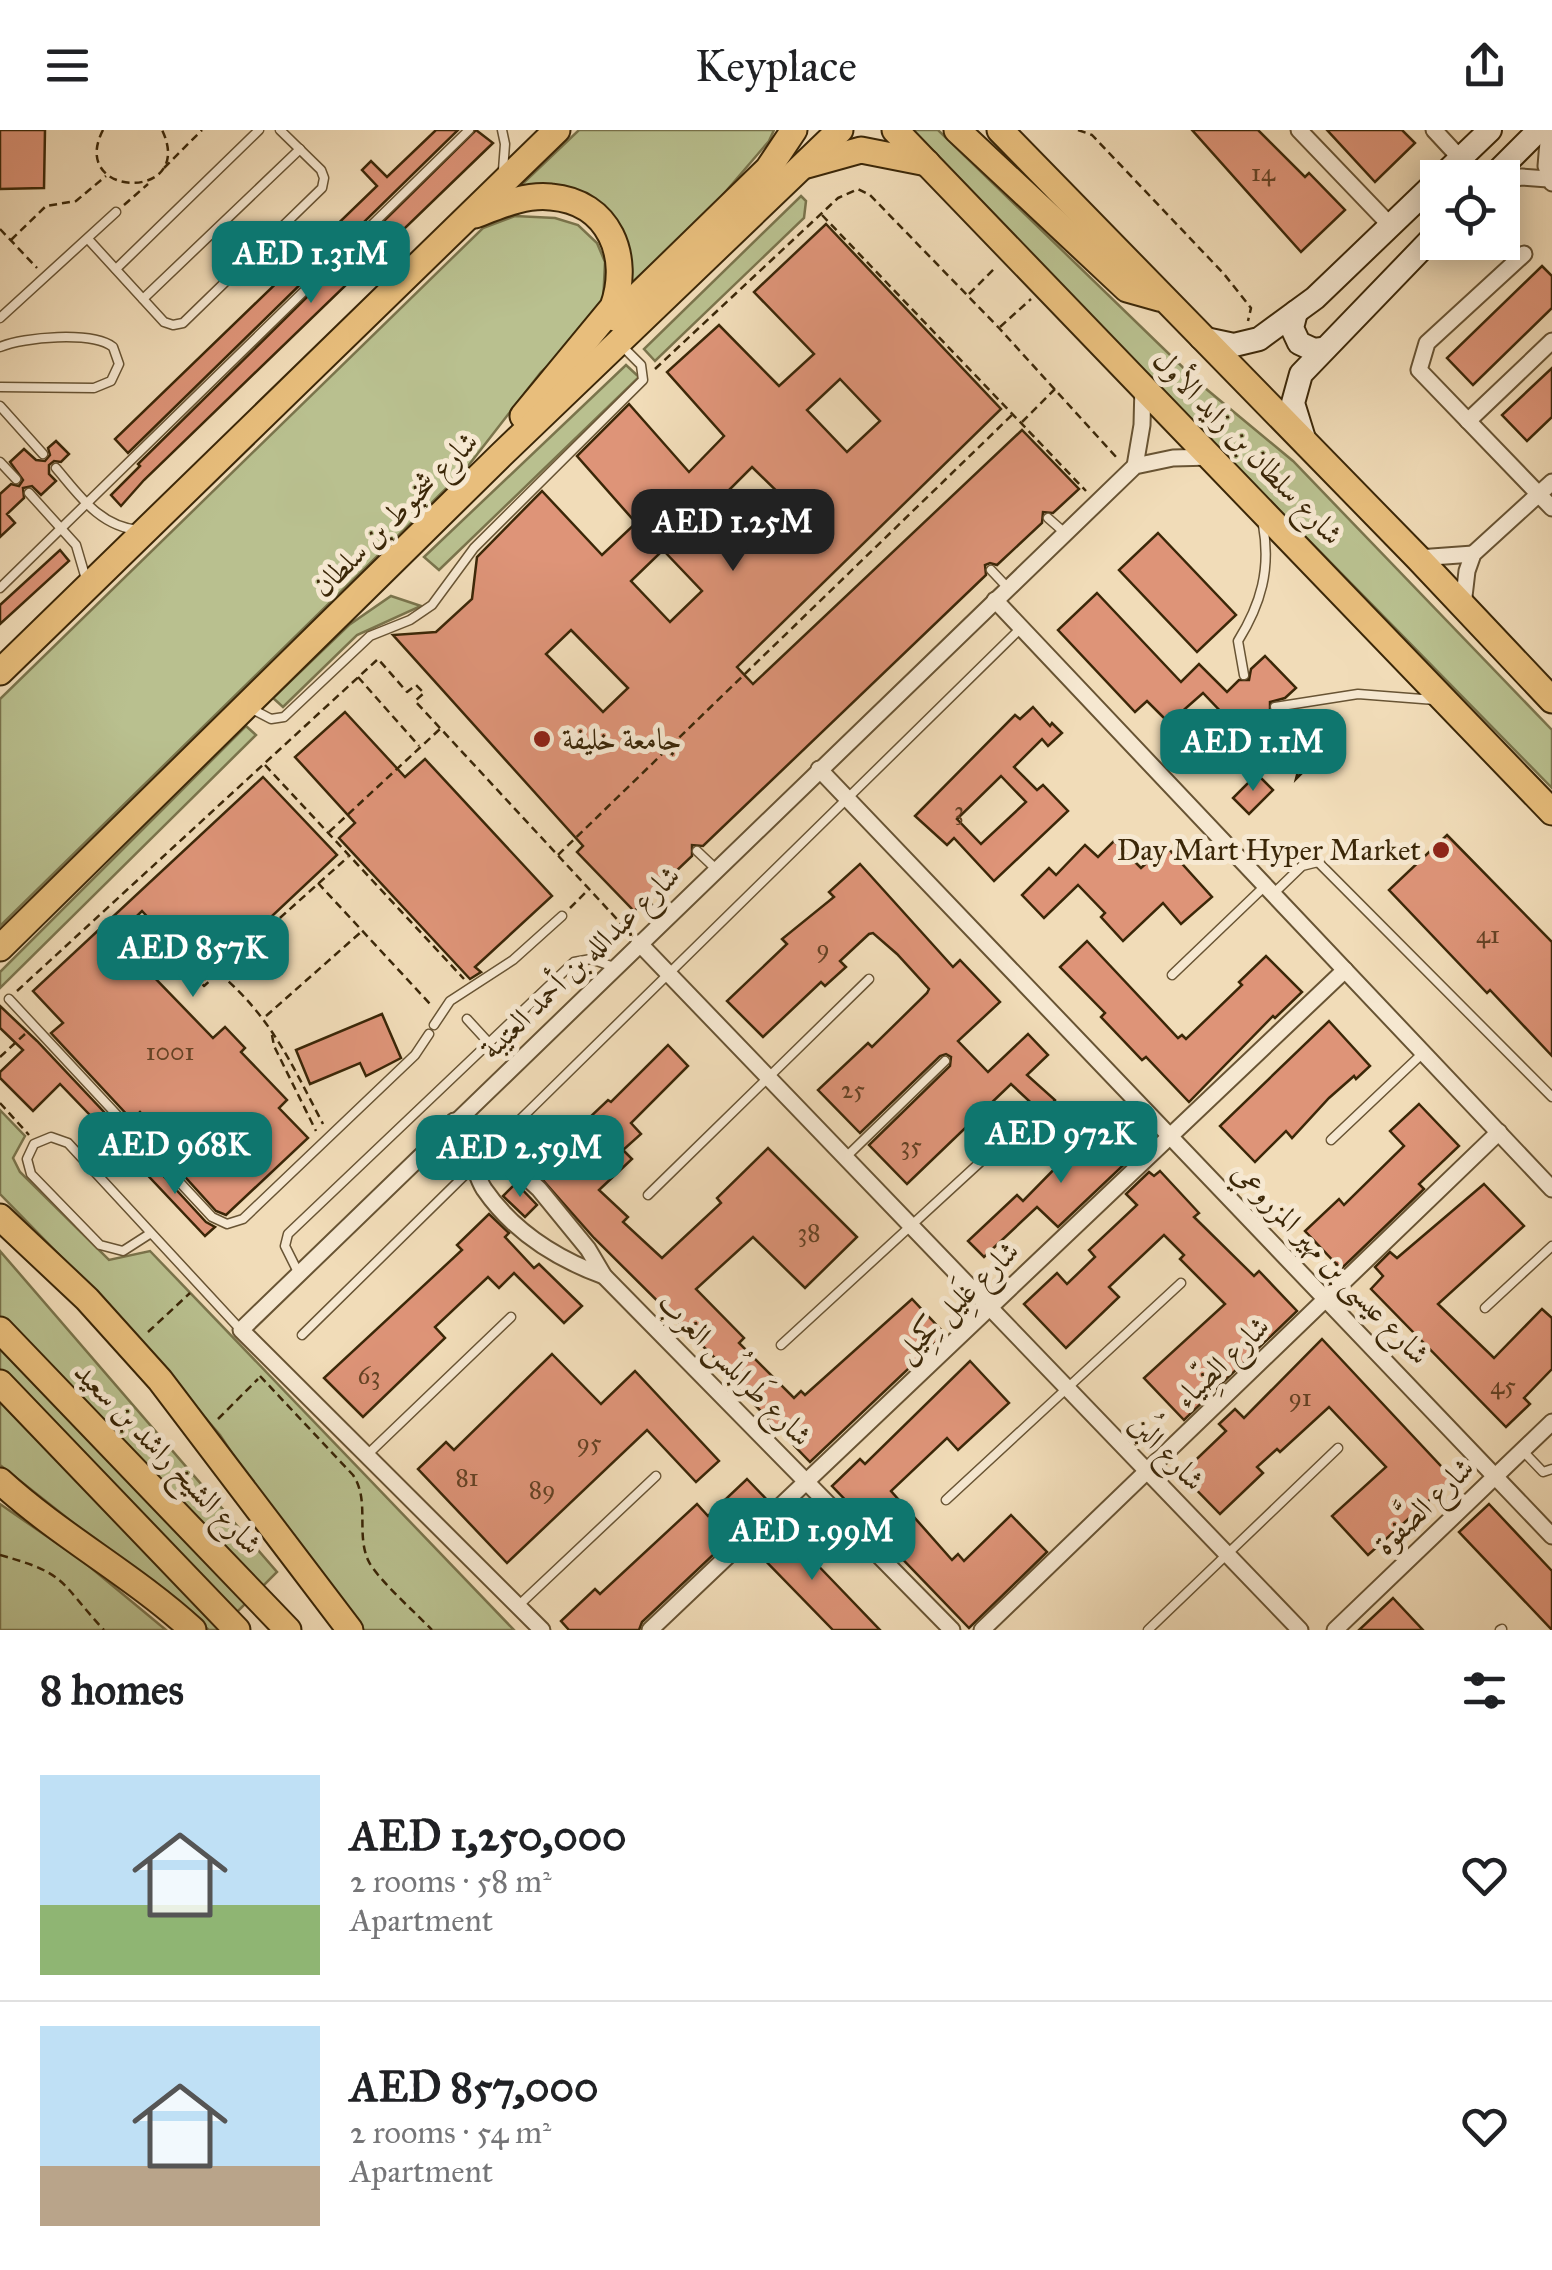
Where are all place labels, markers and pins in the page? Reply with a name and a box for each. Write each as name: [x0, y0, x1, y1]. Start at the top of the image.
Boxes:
pin: AED 1.31M: [197, 221, 425, 306]
pin: AED 1.25M: [619, 489, 847, 574]
pin: AED 1.1M: [1150, 709, 1356, 794]
place label: جامعة خليفة: [562, 721, 682, 757]
marker: جامعة خليفة: [531, 728, 553, 750]
place label: Day Mart Hyper Market: [1117, 832, 1421, 868]
marker: Day Mart Hyper Market: [1430, 839, 1452, 861]
pin: AED 857K: [90, 915, 296, 1000]
pin: AED 972K: [958, 1101, 1164, 1186]
pin: AED 968K: [72, 1112, 278, 1197]
pin: AED 2.59M: [406, 1115, 634, 1200]
pin: AED 1.99M: [698, 1498, 926, 1583]

